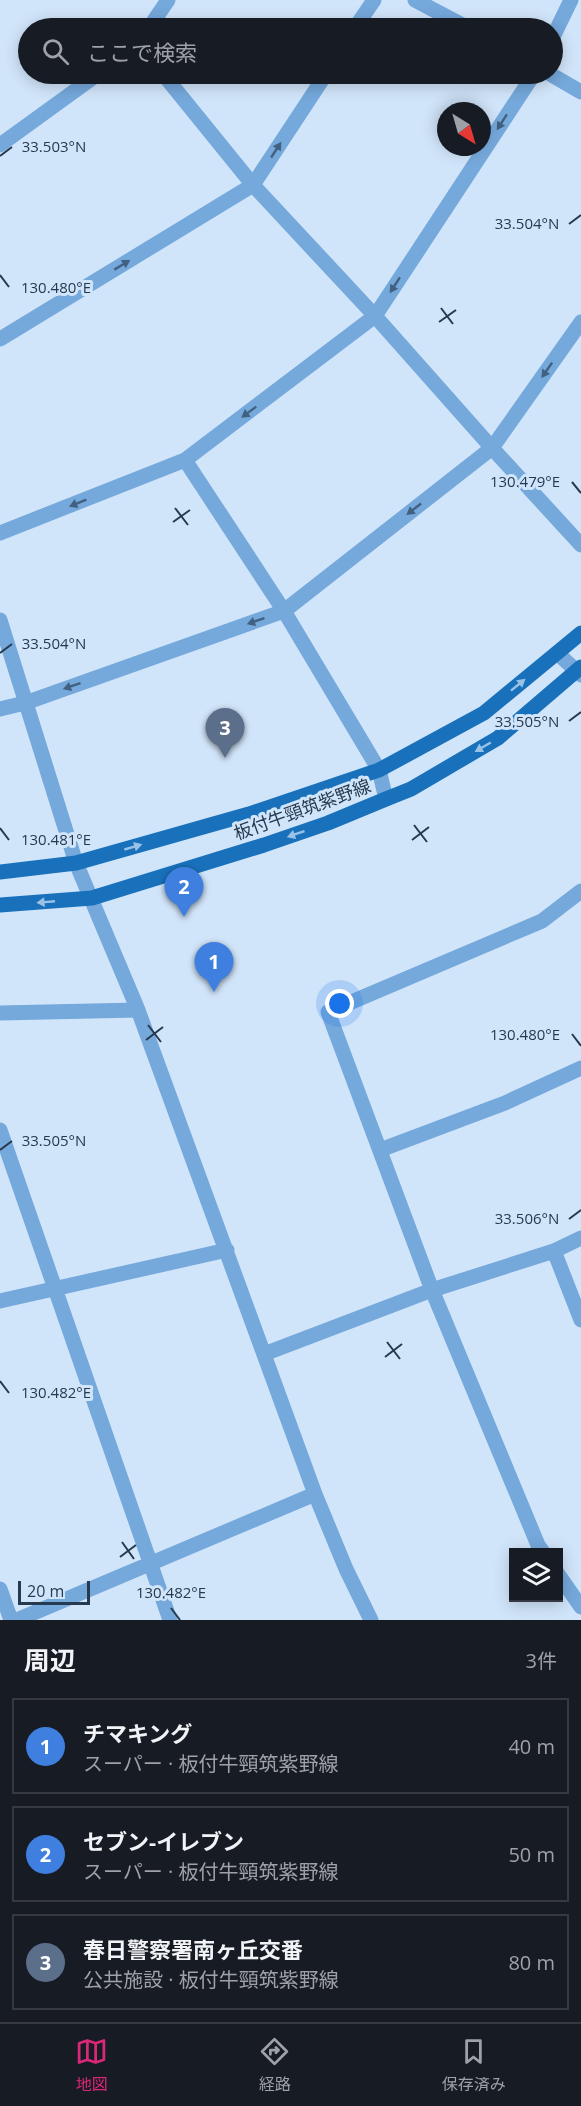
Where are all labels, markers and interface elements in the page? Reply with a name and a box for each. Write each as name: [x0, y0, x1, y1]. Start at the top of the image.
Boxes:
search box: [18, 18, 563, 84]
icon: search: [39, 35, 72, 68]
text: ここで検索: [87, 37, 197, 67]
north arrow: [437, 102, 491, 156]
one-way arrow: [496, 114, 508, 130]
text: 33.503°N: [22, 136, 86, 156]
one-way arrow: [270, 142, 281, 158]
text: 33.504°N: [495, 213, 559, 233]
one-way arrow: [114, 259, 130, 270]
text: 130.480°E: [21, 277, 91, 297]
one-way arrow: [390, 277, 401, 293]
one-way arrow: [542, 362, 553, 378]
one-way arrow: [241, 405, 256, 417]
text: 130.479°E: [490, 471, 560, 491]
one-way arrow: [69, 498, 87, 508]
one-way arrow: [406, 503, 421, 515]
one-way arrow: [247, 617, 265, 627]
text: 33.504°N: [22, 633, 86, 653]
one-way arrow: [510, 679, 525, 692]
one-way arrow: [63, 681, 81, 691]
pin: 3: [206, 708, 244, 758]
text: 33.505°N: [495, 711, 559, 731]
one-way arrow: [475, 741, 491, 752]
street label: 板付牛頸筑紫野線: [230, 773, 374, 845]
text: 130.481°E: [21, 829, 91, 849]
one-way arrow: [287, 830, 305, 840]
one-way arrow: [124, 842, 142, 851]
pin: 2: [164, 868, 204, 917]
one-way arrow: [37, 897, 56, 907]
pin: 1: [194, 942, 234, 992]
your location: [325, 989, 354, 1018]
text: 130.480°E: [490, 1024, 560, 1044]
text: 33.505°N: [22, 1130, 86, 1150]
text: 33.506°N: [495, 1208, 559, 1228]
text: 130.482°E: [21, 1382, 91, 1402]
map controls: [509, 1548, 563, 1602]
button: layers: [509, 1548, 563, 1602]
scale bar: [18, 1578, 90, 1606]
text: 20 m: [27, 1580, 64, 1602]
text: 130.482°E: [136, 1582, 206, 1602]
text: 周辺: [24, 1642, 76, 1678]
text: 3件: [526, 1647, 557, 1674]
text: チマキング: [83, 1718, 192, 1748]
text: 1: [40, 1733, 51, 1760]
text: 40 m: [508, 1733, 555, 1760]
text: スーパー · 板付牛頸筑紫野線: [83, 1750, 338, 1777]
text: セブン-イレブン: [83, 1826, 244, 1856]
text: 2: [40, 1841, 51, 1868]
text: 50 m: [508, 1841, 555, 1868]
text: スーパー · 板付牛頸筑紫野線: [83, 1858, 338, 1885]
text: 春日警察署南ヶ丘交番: [83, 1934, 303, 1964]
text: 3: [40, 1949, 51, 1976]
text: 80 m: [508, 1949, 555, 1976]
text: 公共施設 · 板付牛頸筑紫野線: [83, 1966, 339, 1993]
tab: 地図: [75, 2035, 108, 2095]
tab: 経路: [258, 2035, 291, 2095]
tab: 保存済み: [442, 2035, 506, 2095]

